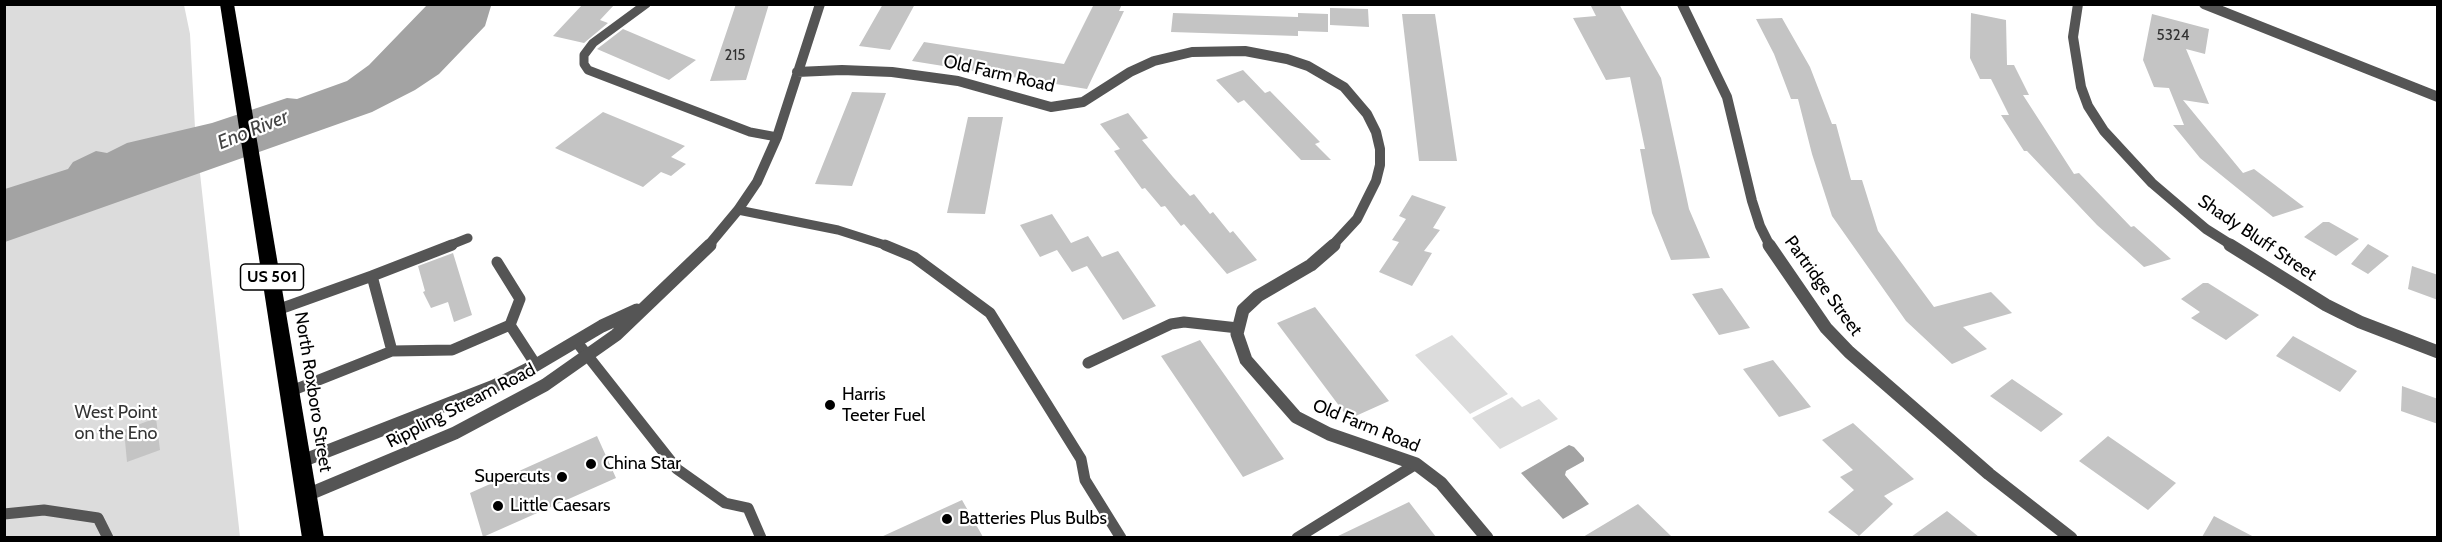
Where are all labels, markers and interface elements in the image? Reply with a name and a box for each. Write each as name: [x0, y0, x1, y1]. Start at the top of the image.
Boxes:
house number: 5324: [2157, 27, 2189, 45]
house number: 215: [725, 47, 745, 65]
street label: Old Farm Road: [941, 51, 1057, 97]
water label: Eno River: [214, 105, 292, 155]
street label: Shady Bluff Street: [2194, 190, 2320, 286]
street label: Partridge Street: [1779, 232, 1867, 340]
road number: US 501: [240, 264, 304, 290]
street label: North Roxboro Street: [290, 310, 336, 474]
street label: Rippling Stream Road: [383, 359, 539, 453]
place label: Harris Teeter Fuel: [842, 384, 925, 426]
street label: Old Farm Road: [1309, 395, 1423, 457]
marker: Harris Teeter Fuel: [823, 398, 837, 412]
park label: West Point on the Eno: [75, 402, 157, 444]
place label: China Star: [603, 453, 681, 475]
marker: China Star: [584, 457, 598, 471]
place label: Supercuts: [474, 466, 550, 488]
marker: Supercuts: [555, 470, 569, 484]
place label: Little Caesars: [510, 495, 611, 517]
marker: Little Caesars: [491, 499, 505, 513]
place label: Batteries Plus Bulbs: [959, 508, 1107, 530]
marker: Batteries Plus Bulbs: [940, 512, 954, 526]

